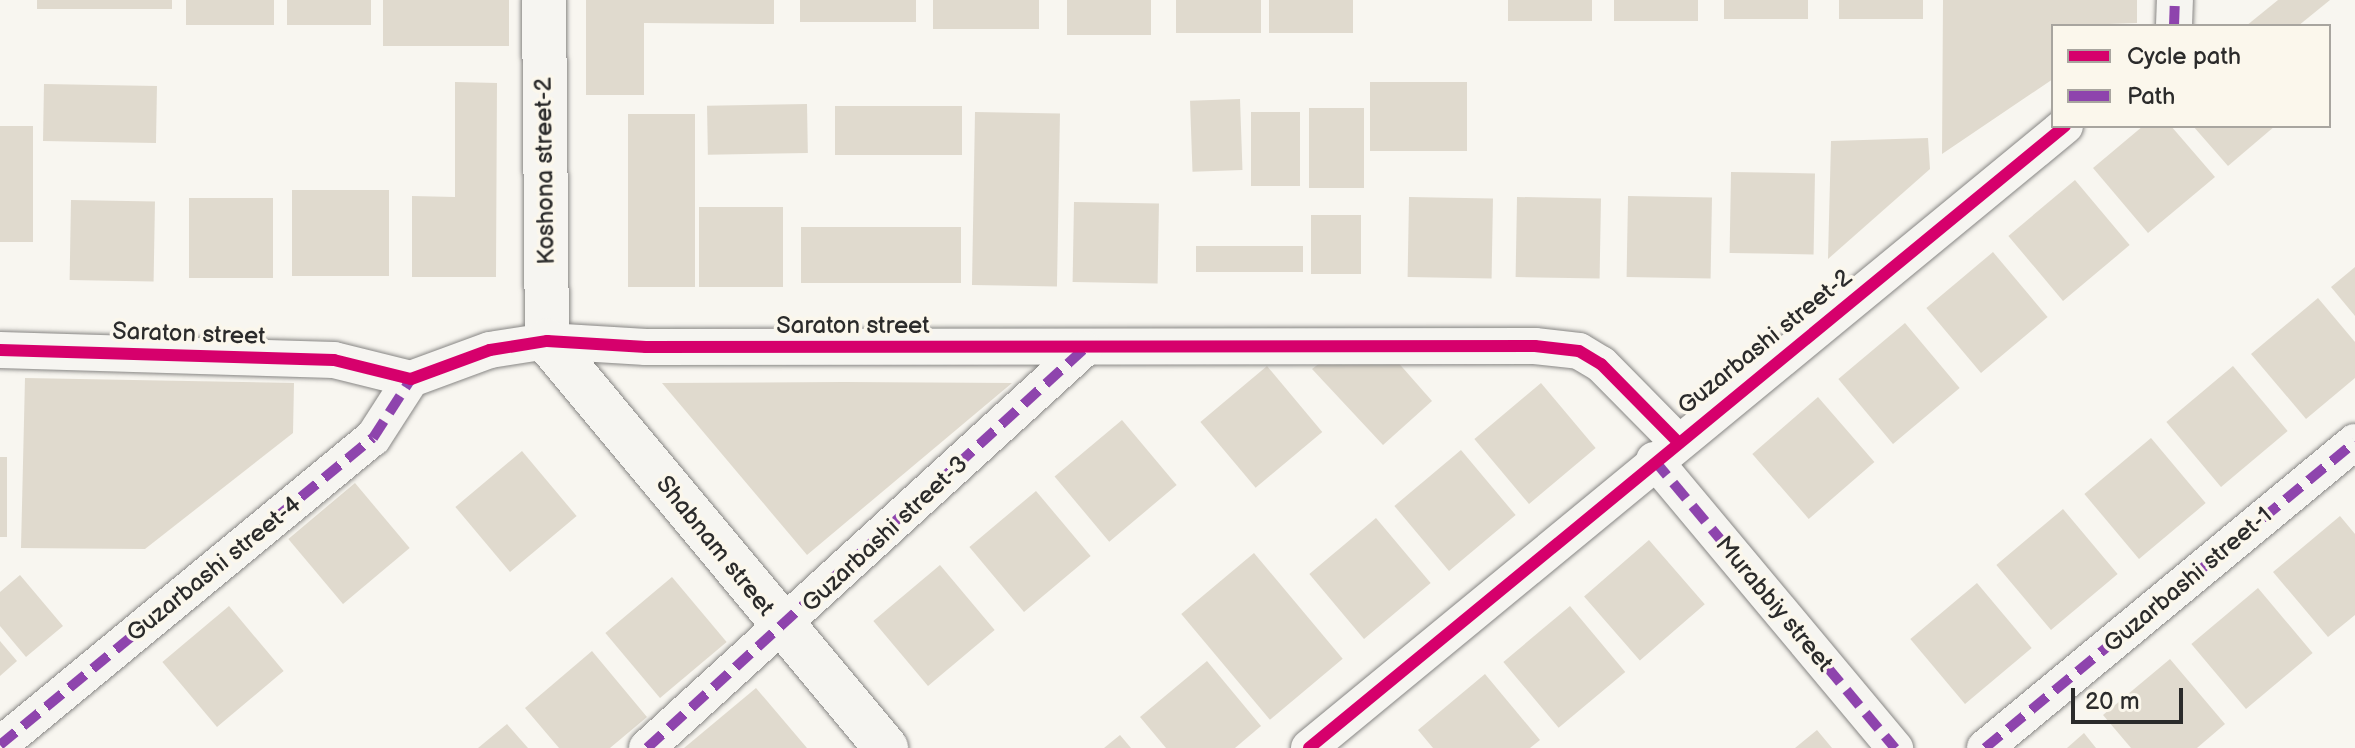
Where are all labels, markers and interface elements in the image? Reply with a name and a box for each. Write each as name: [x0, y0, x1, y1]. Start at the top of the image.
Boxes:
legend: [2051, 24, 2331, 128]
text: Cycle path: [2127, 42, 2241, 71]
street label: Koshona street-2: [529, 77, 561, 265]
text: Path: [2127, 82, 2175, 111]
street label: Guzarbashi street-2: [1672, 263, 1858, 421]
street label: Saraton street: [776, 312, 930, 340]
street label: Saraton street: [112, 317, 266, 351]
street label: Guzarbashi street-3: [796, 450, 974, 618]
street label: Shabnam street: [650, 470, 780, 622]
street label: Guzarbashi street-4: [121, 490, 307, 648]
street label: Guzarbashi street-1: [2098, 501, 2278, 659]
street label: Murabbiy street: [1709, 530, 1839, 678]
scale bar: [2075, 672, 2187, 722]
text: 20 m: [2085, 687, 2140, 716]

